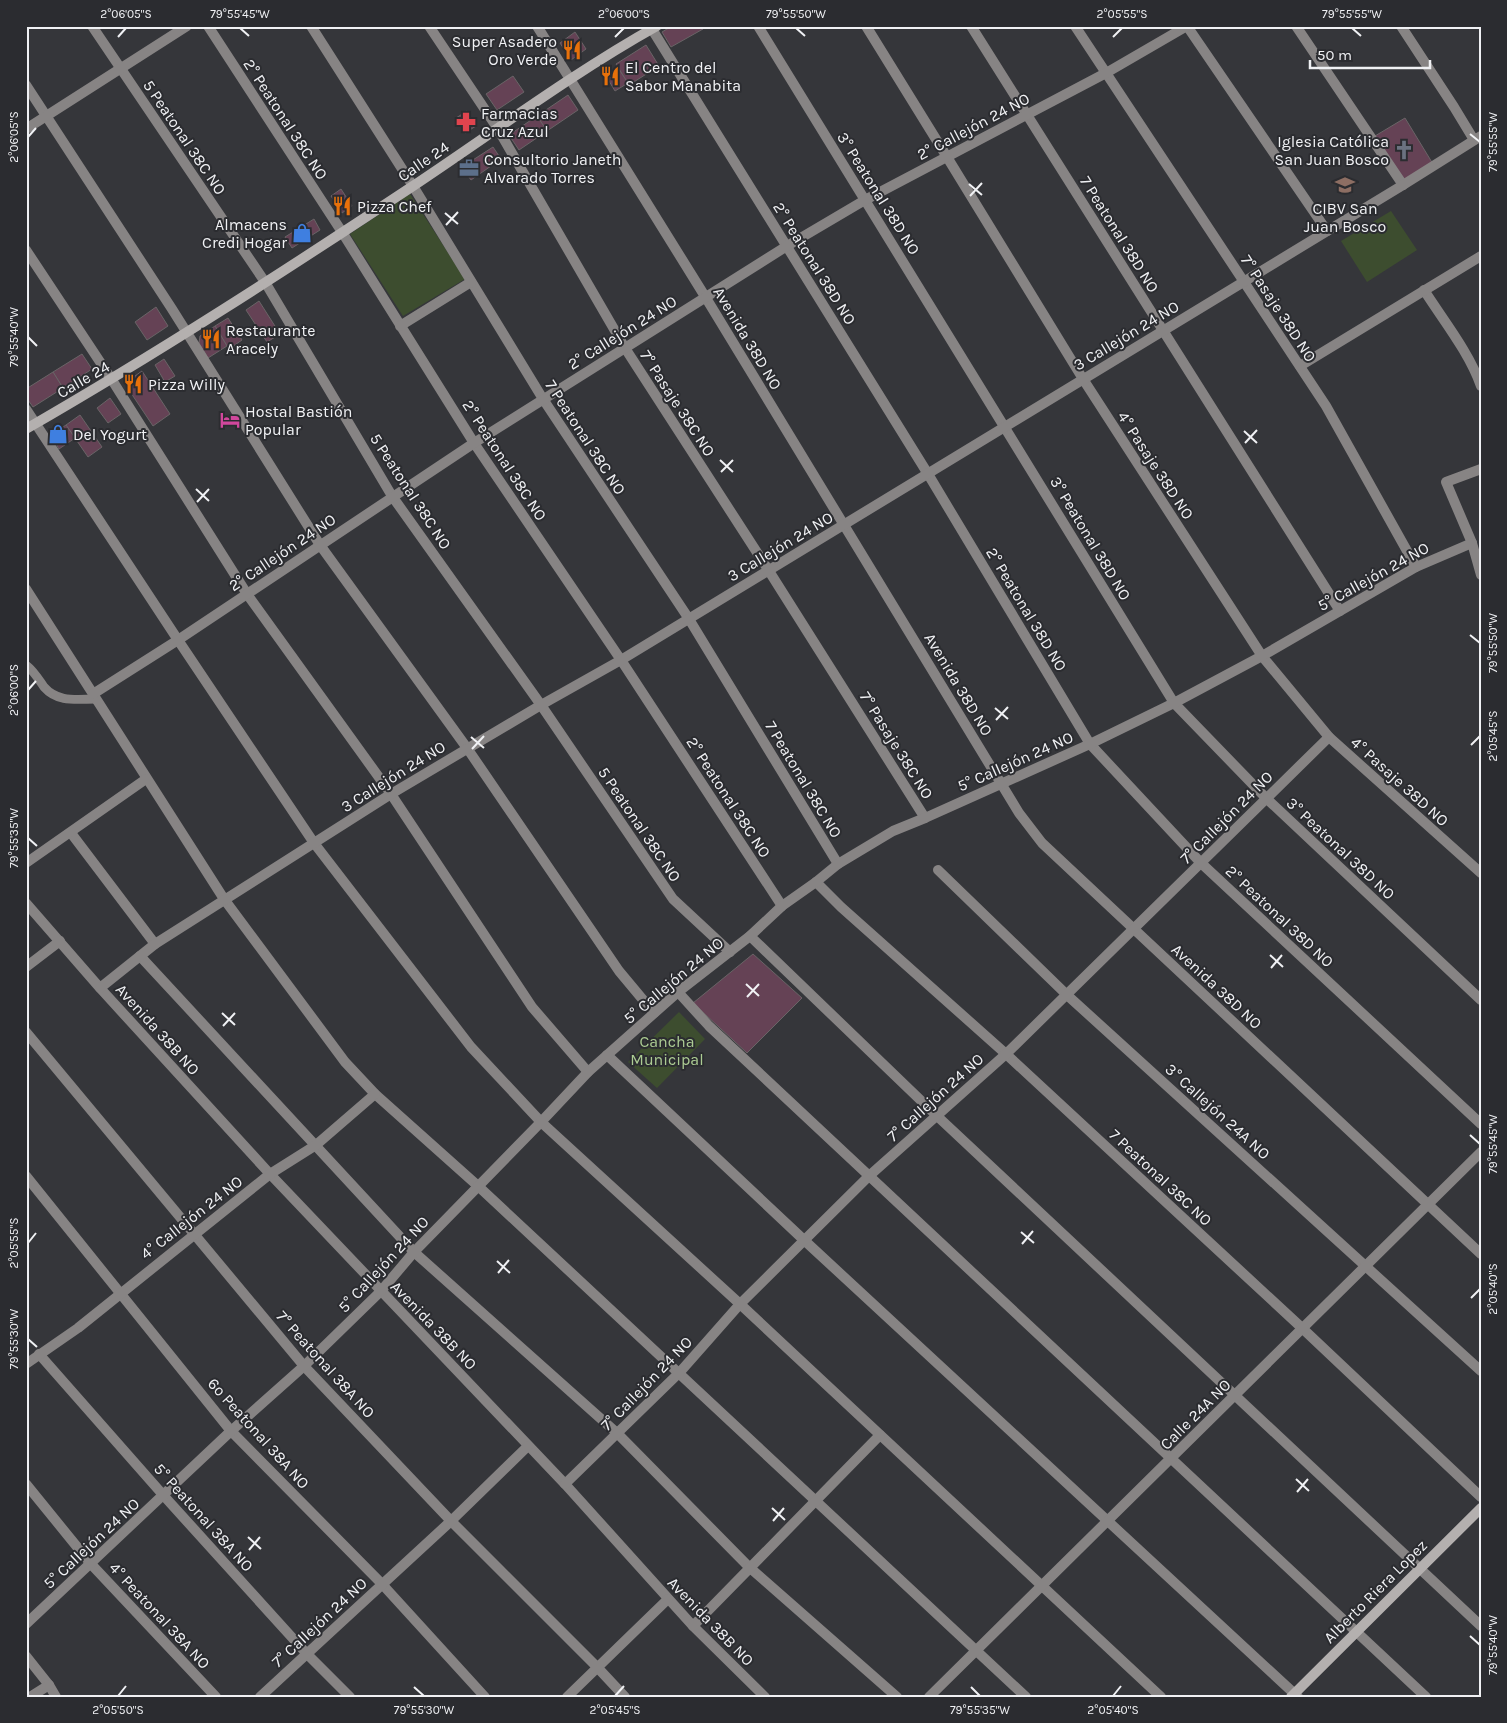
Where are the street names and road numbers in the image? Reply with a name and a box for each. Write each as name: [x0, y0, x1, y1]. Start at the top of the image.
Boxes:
street label: 2° Peatonal 38C NO: [239, 55, 332, 183]
street label: 5 Peatonal 38C NO: [139, 76, 230, 198]
street label: 2° Callejón 24 NO: [914, 89, 1033, 164]
street label: 3° Peatonal 38D NO: [833, 128, 924, 258]
street label: Calle 24: [394, 137, 453, 185]
street label: 7 Peatonal 38D NO: [1076, 173, 1163, 296]
street label: 2° Peatonal 38D NO: [769, 199, 860, 328]
street label: 7° Pasaje 38D NO: [1237, 251, 1320, 365]
street label: Avenida 38D NO: [709, 283, 786, 393]
street label: 2° Callejón 24 NO: [564, 291, 680, 374]
street label: 3 Callejón 24 NO: [1070, 296, 1182, 374]
street label: 7° Pasaje 38C NO: [636, 347, 719, 460]
street label: Calle 24: [53, 357, 113, 402]
street label: 7 Peatonal 38C NO: [541, 376, 630, 498]
street label: 2° Peatonal 38C NO: [458, 396, 551, 524]
street label: 4° Pasaje 38D NO: [1114, 408, 1198, 523]
street label: 5 Peatonal 38C NO: [366, 430, 455, 553]
street label: 3° Peatonal 38D NO: [1046, 473, 1135, 604]
street label: 3 Callejón 24 NO: [724, 507, 836, 585]
street label: 2° Callejón 24 NO: [225, 510, 339, 595]
street label: 5° Callejón 24 NO: [1314, 538, 1432, 615]
street label: 2° Peatonal 38D NO: [982, 544, 1071, 675]
street label: Avenida 38D NO: [920, 629, 997, 739]
street label: 7° Pasaje 38C NO: [856, 688, 937, 802]
street label: 7 Peatonal 38C NO: [761, 717, 846, 841]
street label: 5° Callejón 24 NO: [954, 727, 1076, 795]
street label: 4° Pasaje 38D NO: [1347, 732, 1452, 830]
street label: 2° Peatonal 38C NO: [682, 733, 775, 861]
street label: 3 Callejón 24 NO: [338, 737, 449, 816]
street label: 5 Peatonal 38C NO: [594, 763, 685, 885]
street label: 7° Callejón 24 NO: [1176, 767, 1277, 868]
street label: 3° Peatonal 38D NO: [1283, 793, 1399, 903]
street label: 2° Peatonal 38D NO: [1222, 861, 1338, 971]
street label: 5° Callejón 24 NO: [619, 933, 727, 1028]
street label: Avenida 38D NO: [1168, 940, 1266, 1033]
street label: Avenida 38B NO: [112, 980, 203, 1079]
street label: 7° Callejón 24 NO: [883, 1049, 987, 1146]
street label: 3° Callejón 24A NO: [1161, 1059, 1274, 1163]
street label: 7 Peatonal 38C NO: [1106, 1125, 1216, 1230]
street label: 4° Callejón 24 NO: [136, 1172, 246, 1263]
street label: 5° Callejón 24 NO: [334, 1212, 433, 1316]
street label: Avenida 38B NO: [387, 1277, 481, 1374]
street label: 7° Peatonal 38A NO: [273, 1307, 379, 1422]
street label: 7° Callejón 24 NO: [597, 1332, 696, 1434]
street label: 6º Peatonal 38A NO: [204, 1374, 313, 1493]
street label: Calle 24A NO: [1156, 1375, 1235, 1454]
street label: 5° Peatonal 38A NO: [150, 1459, 257, 1575]
street label: 5° Callejón 24 NO: [39, 1494, 143, 1593]
street label: Alberto Riera Lopez: [1320, 1536, 1431, 1647]
street label: 4° Peatonal 38A NO: [105, 1558, 214, 1673]
street label: 7° Callejón 24 NO: [268, 1573, 371, 1671]
street label: Avenida 38B NO: [664, 1573, 758, 1670]

